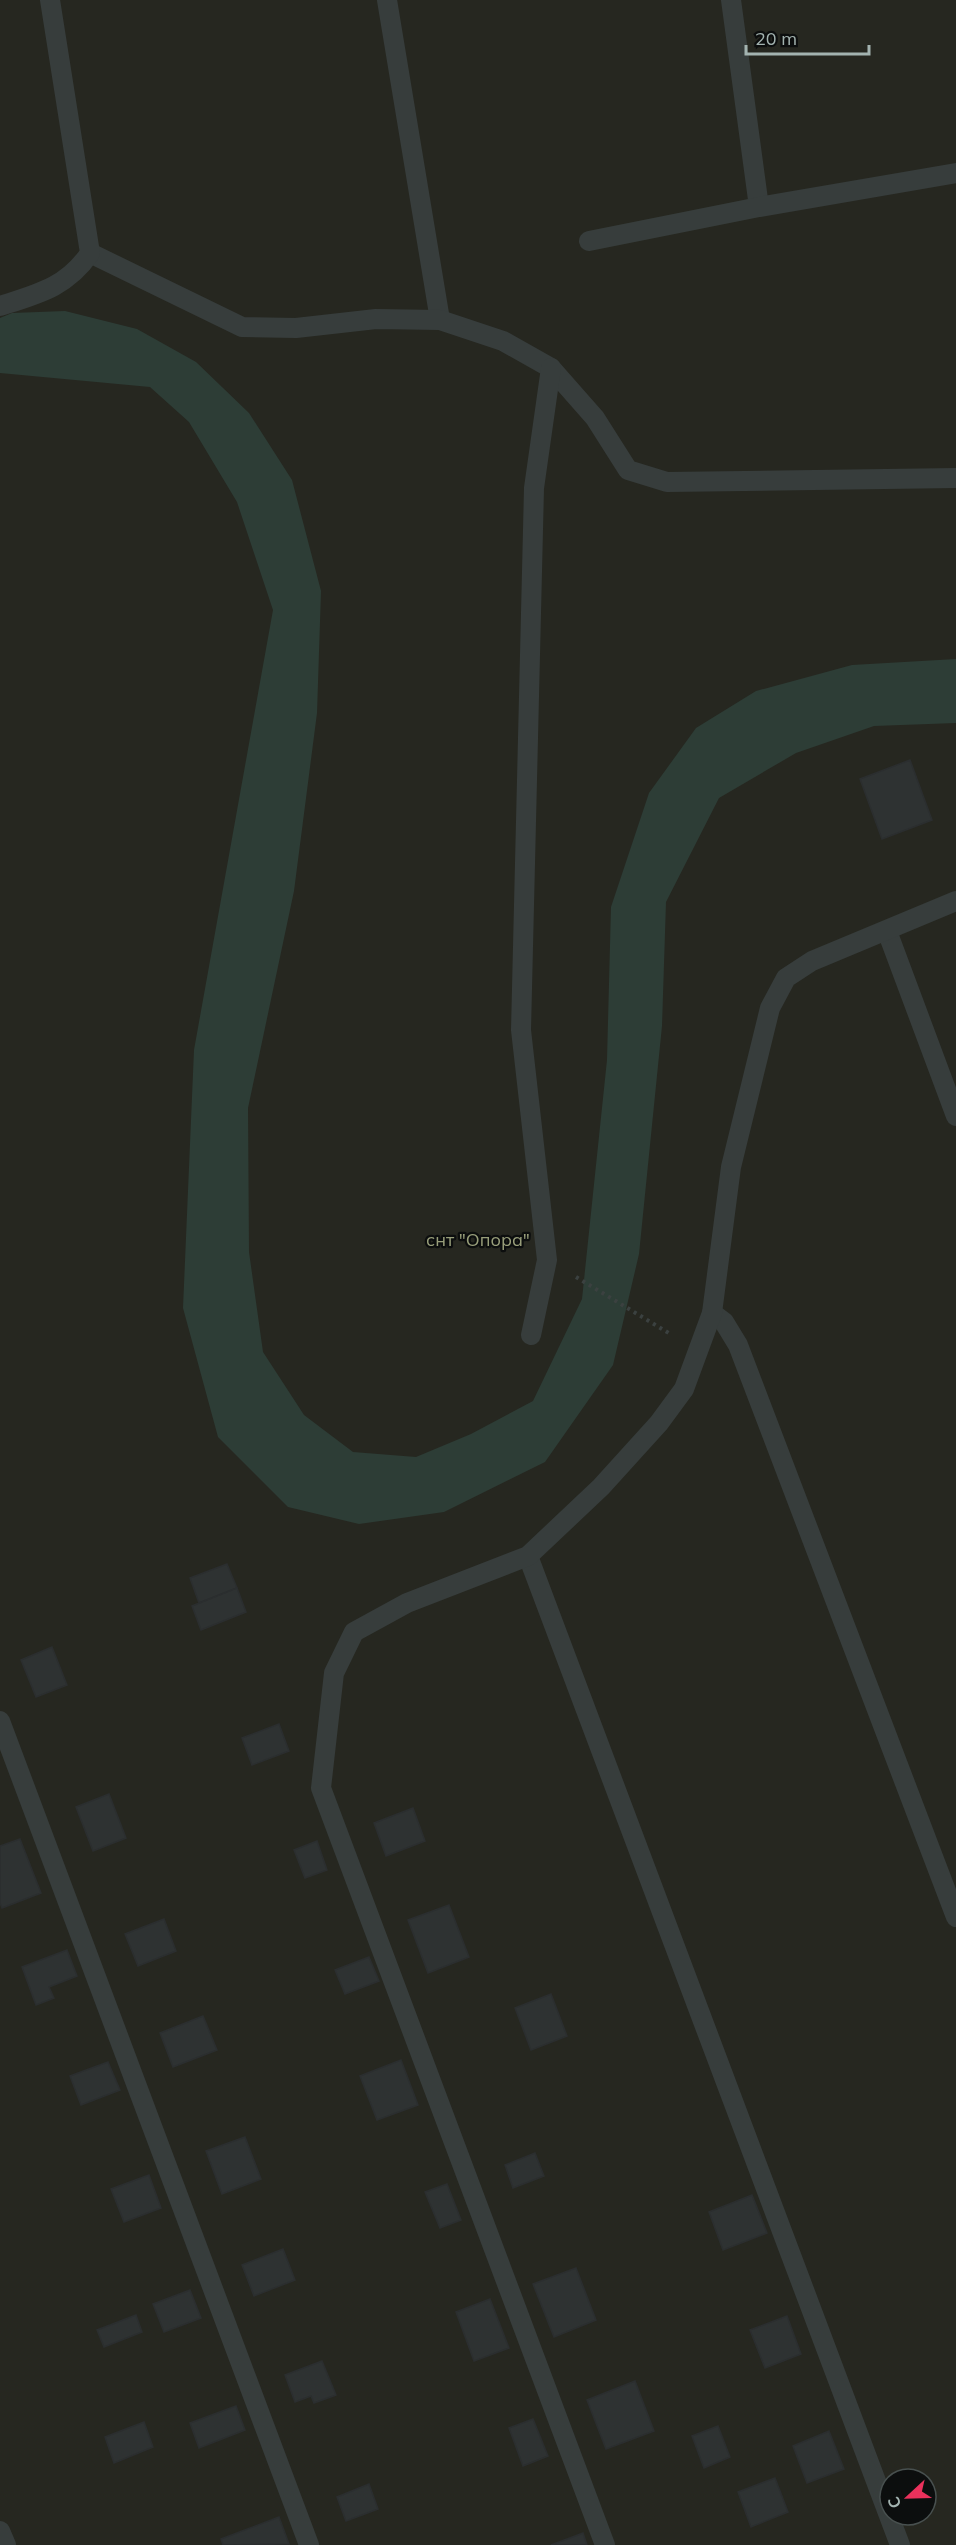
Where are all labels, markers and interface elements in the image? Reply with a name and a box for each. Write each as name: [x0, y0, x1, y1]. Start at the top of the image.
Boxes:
scale bar: [746, 18, 869, 56]
text: 20 m: [755, 27, 797, 50]
park label: снт "Опора": [426, 1228, 530, 1251]
north arrow: [878, 2467, 938, 2527]
text: С: [883, 2494, 905, 2511]

